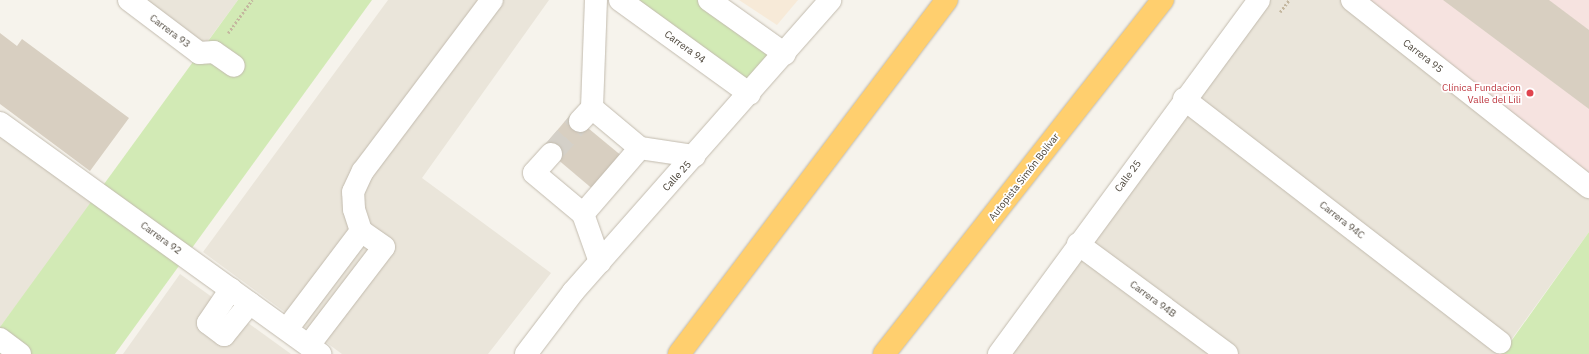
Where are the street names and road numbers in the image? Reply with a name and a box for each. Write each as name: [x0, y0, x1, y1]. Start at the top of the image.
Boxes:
street label: Carrera 93: [147, 12, 193, 50]
street label: Carrera 94: [662, 28, 708, 66]
street label: Carrera 95: [1401, 37, 1445, 75]
street label: Autopista Simón Bolívar: [986, 131, 1062, 223]
street label: Calle 25: [660, 158, 694, 194]
street label: Calle 25: [1112, 158, 1144, 194]
street label: Carrera 94C: [1317, 199, 1367, 241]
street label: Carrera 92: [138, 219, 184, 257]
street label: Carrera 94B: [1128, 278, 1178, 320]

